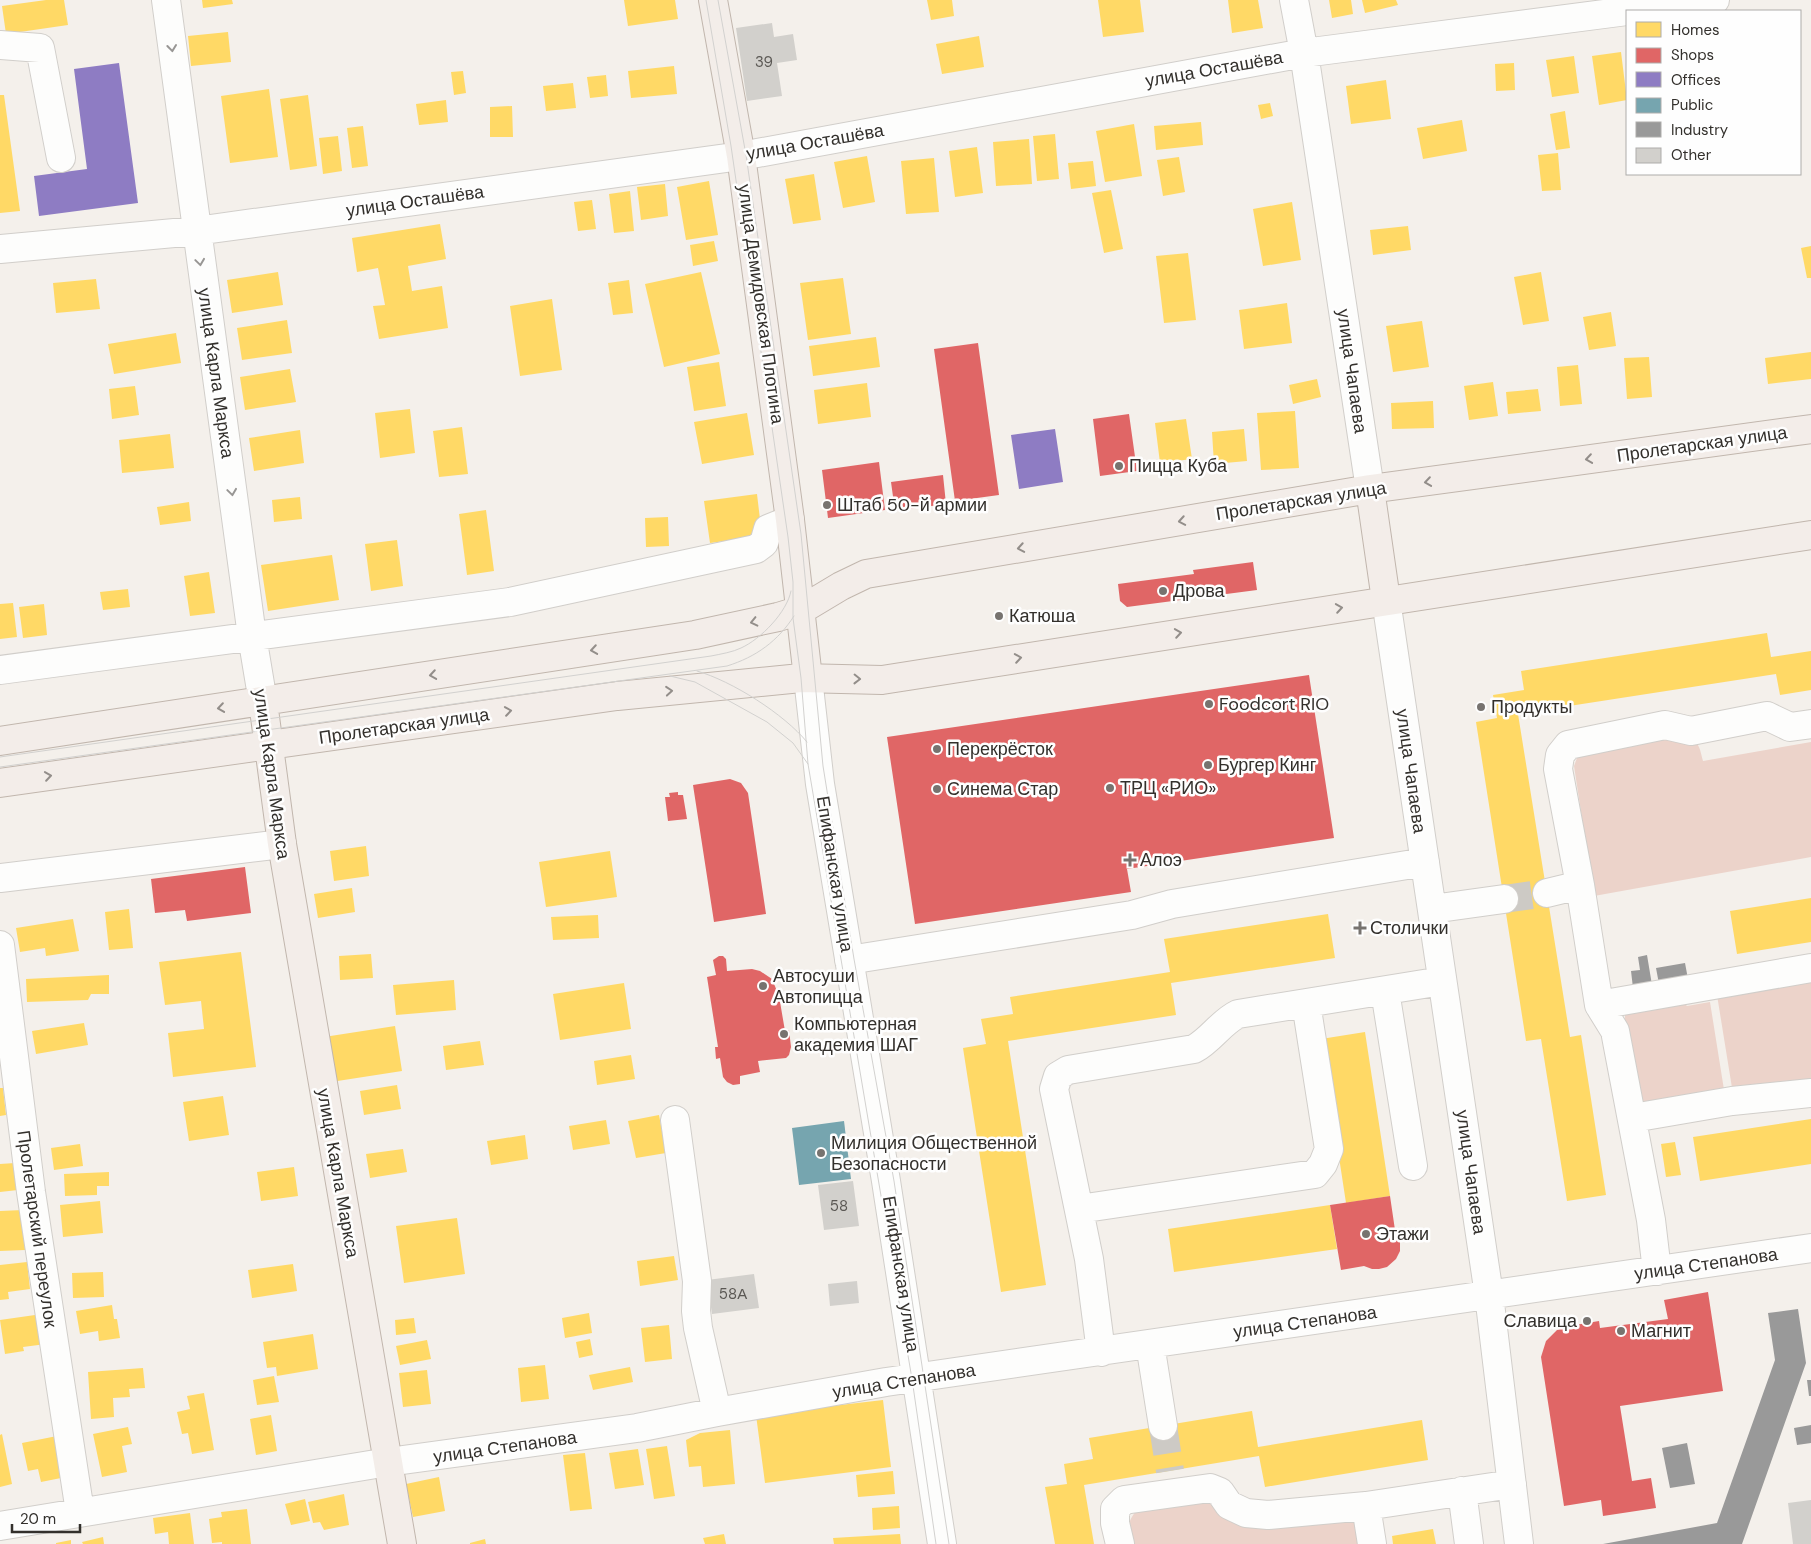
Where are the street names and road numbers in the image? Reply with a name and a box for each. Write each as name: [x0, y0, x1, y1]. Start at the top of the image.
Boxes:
street label: улица Осташёва: [1143, 45, 1286, 93]
street label: улица Осташёва: [744, 118, 887, 166]
street label: улица Осташёва: [344, 179, 487, 223]
street label: улица Демидовская Плотина: [732, 182, 790, 427]
street label: улица Карла Маркса: [192, 286, 240, 461]
street label: улица Чапаева: [1331, 307, 1373, 436]
street label: Пролетарская улица: [1615, 420, 1790, 468]
street label: Пролетарская улица: [1214, 476, 1389, 526]
street label: улица Карла Маркса: [248, 687, 296, 862]
street label: Пролетарская улица: [317, 702, 492, 750]
street label: улица Чапаева: [1390, 707, 1432, 836]
street label: Епифанская улица: [811, 794, 859, 955]
street label: улица Карла Маркса: [311, 1086, 365, 1261]
street label: улица Чапаева: [1450, 1108, 1492, 1237]
street label: Пролетарский переулок: [11, 1129, 63, 1329]
street label: Епифанская улица: [877, 1194, 925, 1355]
street label: улица Степанова: [1633, 1242, 1780, 1286]
street label: улица Степанова: [1232, 1300, 1379, 1344]
street label: улица Степанова: [831, 1358, 978, 1404]
street label: улица Степанова: [432, 1425, 579, 1469]

